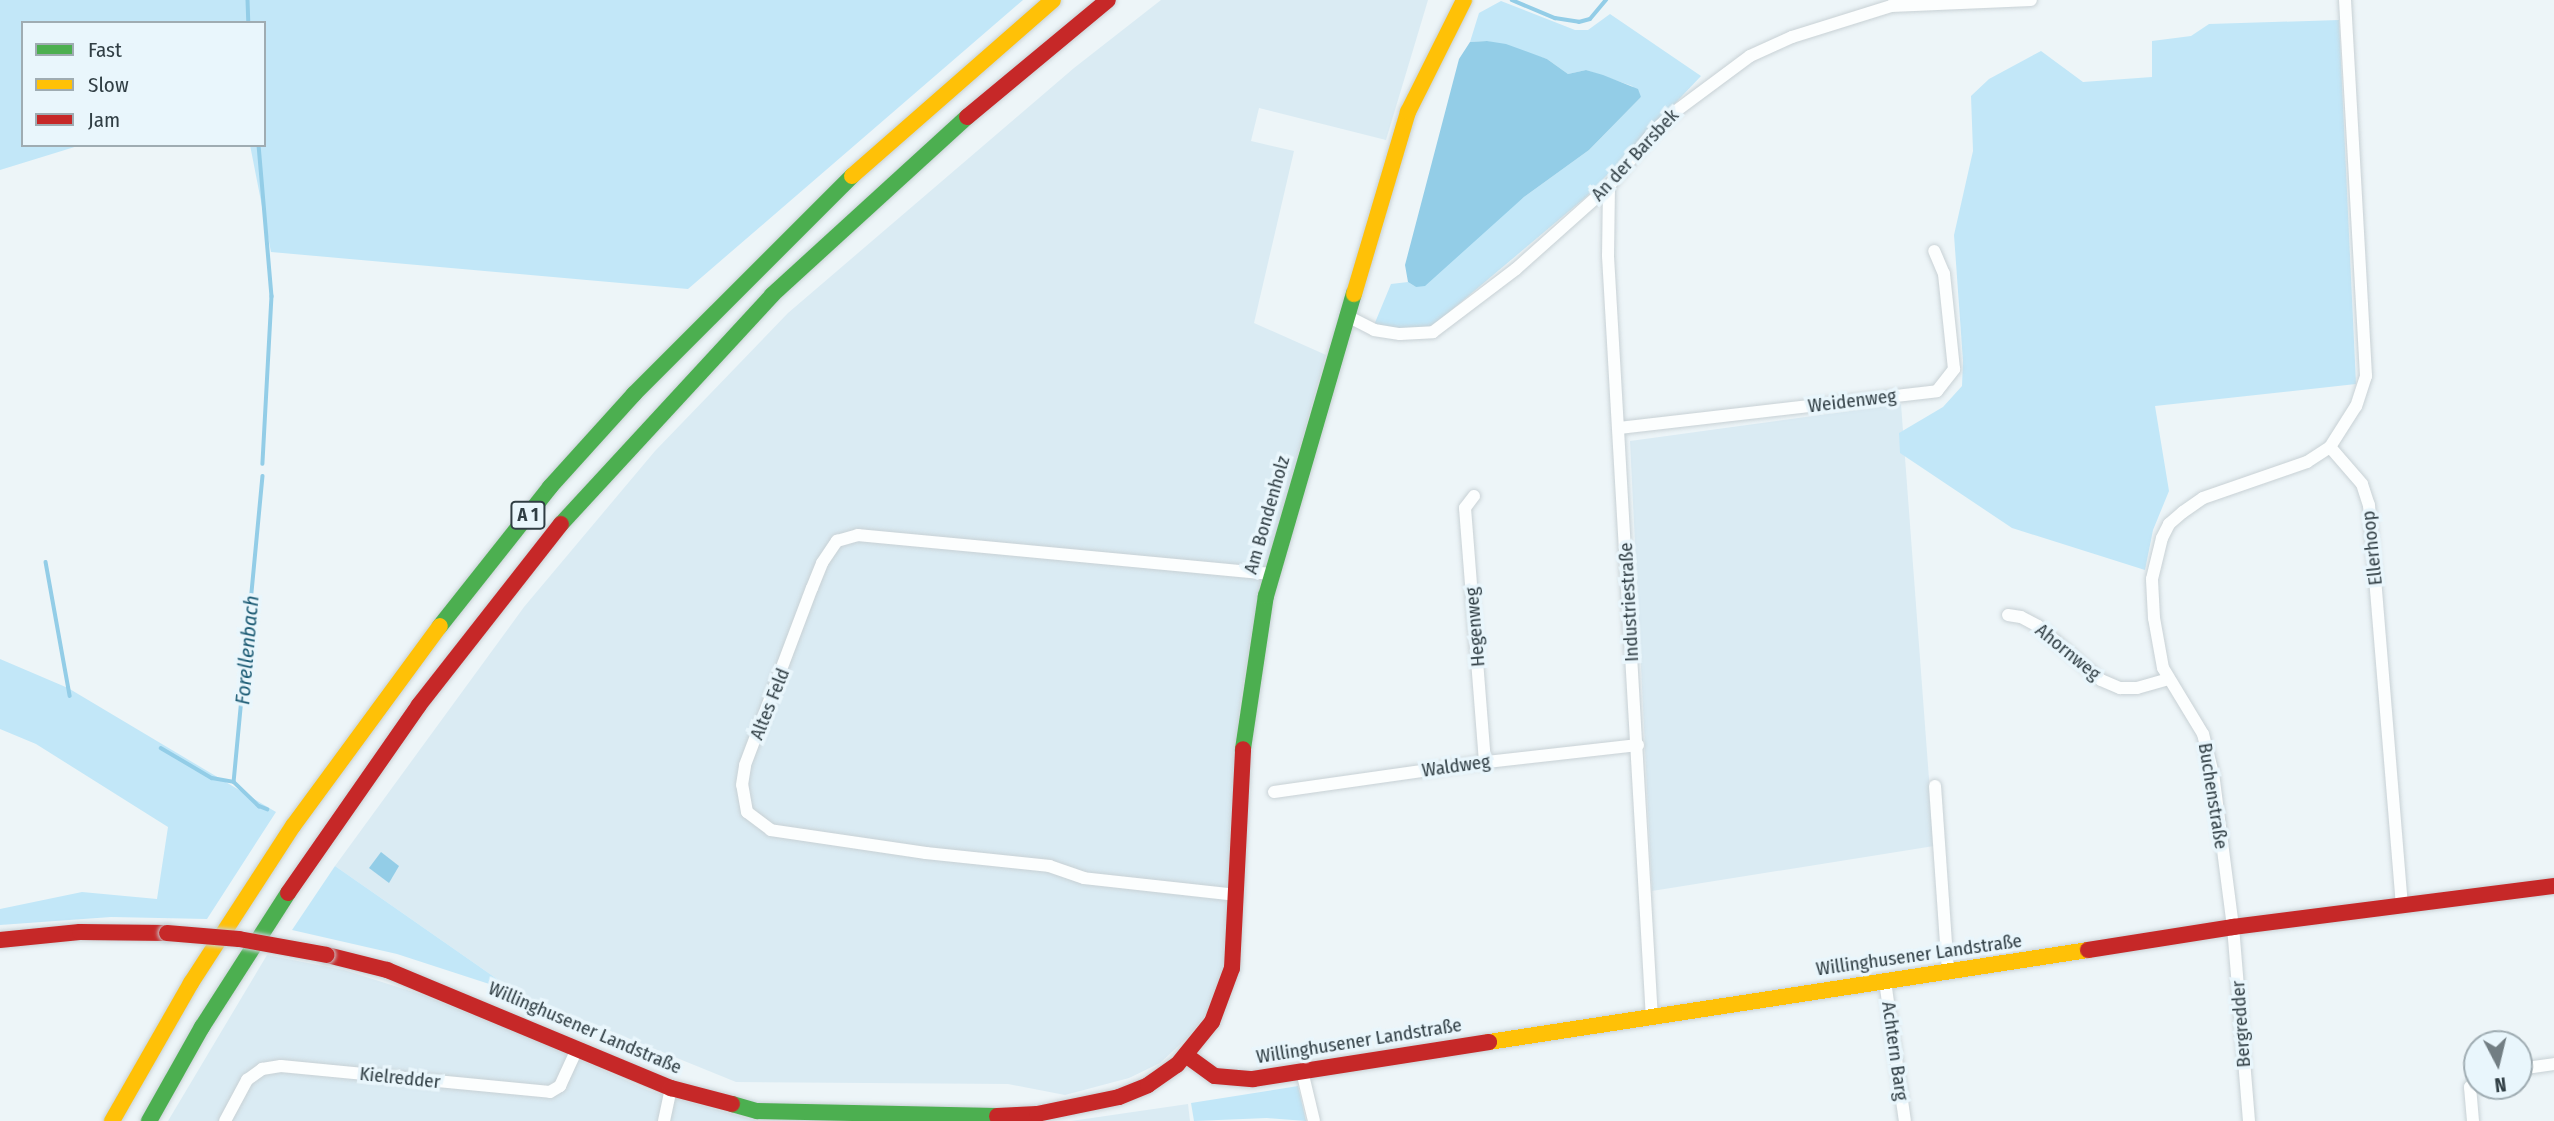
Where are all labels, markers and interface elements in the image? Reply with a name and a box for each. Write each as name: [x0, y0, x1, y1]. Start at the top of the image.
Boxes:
legend: [21, 21, 266, 147]
text: Fast: [88, 37, 122, 63]
text: Slow: [88, 72, 129, 98]
street label: An der Barsbek: [1587, 104, 1683, 206]
text: Jam: [88, 107, 120, 133]
street label: Weidenweg: [1807, 384, 1897, 418]
street label: Am Bondenholz: [1239, 453, 1295, 577]
road number: A 1: [509, 500, 547, 530]
street label: Ellerhoop: [2357, 510, 2387, 586]
street label: Industriestraße: [1614, 542, 1644, 662]
street label: Hegenweg: [1460, 586, 1490, 668]
water label: Forellenbach: [230, 594, 264, 706]
street label: Ahornweg: [2031, 619, 2105, 685]
street label: Altes Feld: [745, 665, 795, 743]
street label: Buchenstraße: [2193, 741, 2233, 851]
street label: Waldweg: [1420, 750, 1492, 782]
street label: Willinghusener Landstraße: [1815, 929, 2023, 981]
street label: Willinghusener Landstraße: [485, 977, 685, 1079]
street label: Bergredder: [2227, 980, 2255, 1068]
street label: Achtern Barg: [1877, 1000, 1913, 1102]
street label: Willinghusener Landstraße: [1255, 1013, 1463, 1069]
north arrow: [2463, 1030, 2533, 1100]
street label: Kielredder: [358, 1062, 442, 1094]
text: N: [2493, 1072, 2507, 1096]

